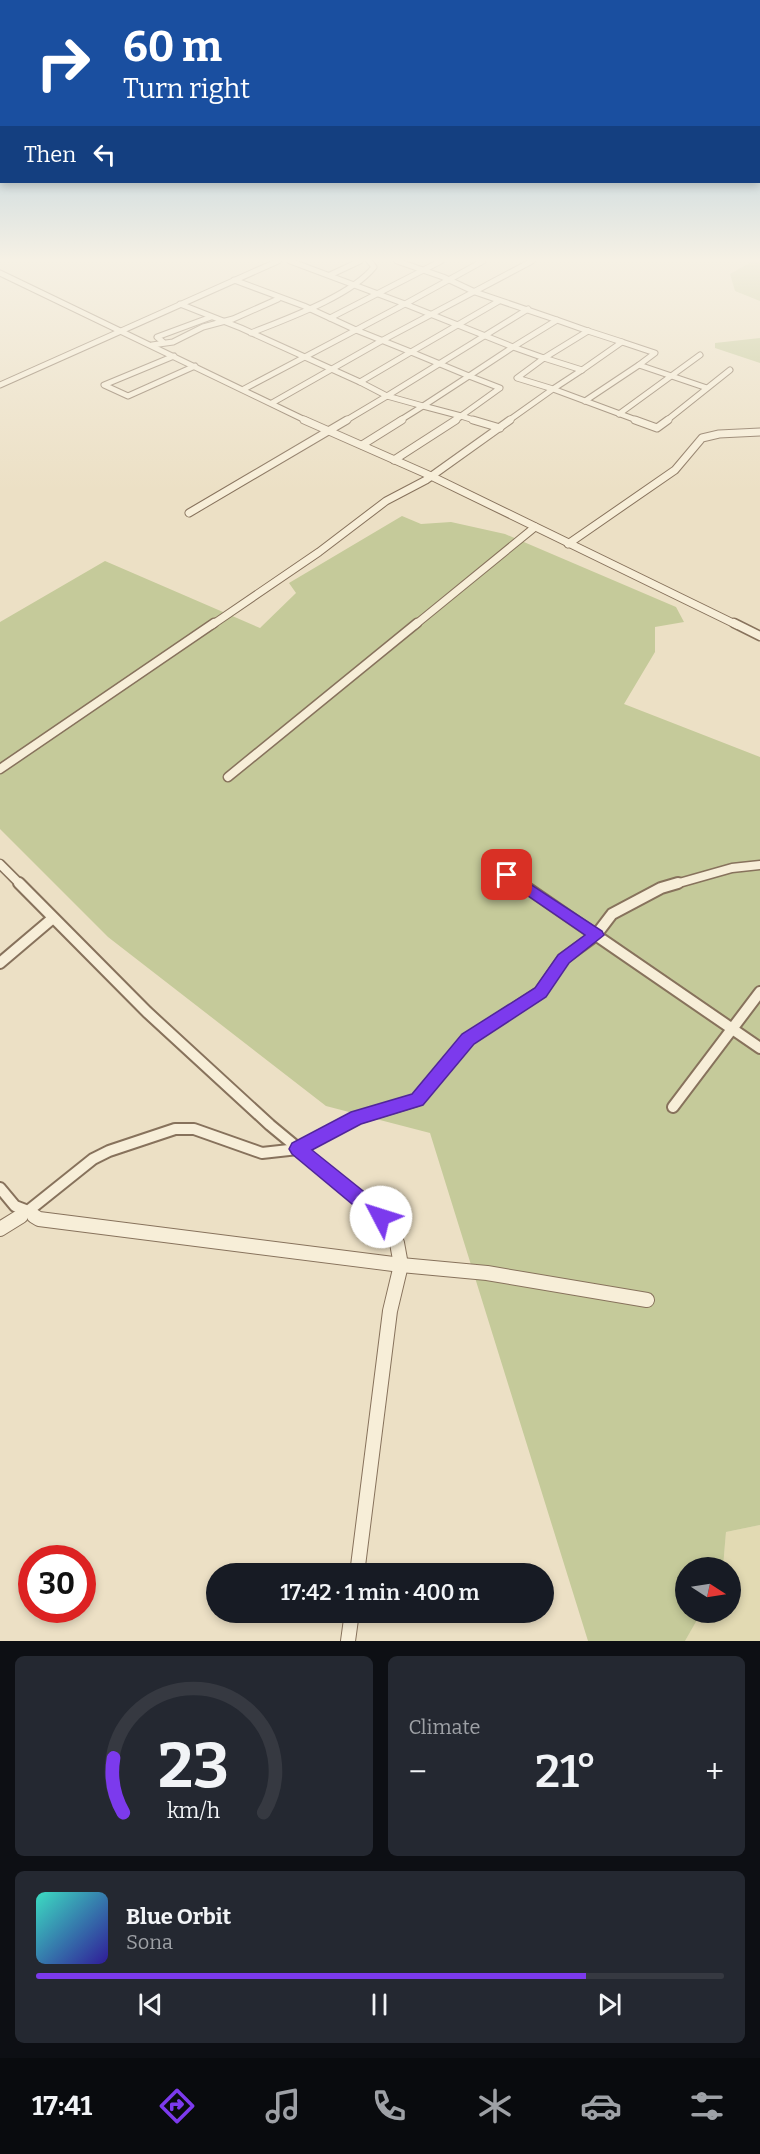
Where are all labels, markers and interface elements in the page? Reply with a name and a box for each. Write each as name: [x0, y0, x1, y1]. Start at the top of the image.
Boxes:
text: 60 m: [123, 22, 222, 72]
icon: right: [24, 24, 102, 102]
text: Turn right: [123, 73, 250, 105]
icon: left: [88, 138, 121, 171]
text: Then: [24, 141, 76, 168]
pin: [481, 849, 532, 900]
icon: arrive: [490, 858, 523, 891]
position arrow: [349, 1185, 413, 1249]
speed limit sign: 30: [18, 1545, 96, 1623]
north arrow: [675, 1557, 741, 1623]
map controls: [675, 1557, 741, 1623]
text: 17:42 · 1 min · 400 m: [280, 1579, 480, 1606]
text: Climate: [409, 1715, 480, 1739]
text: 23: [158, 1729, 229, 1804]
text: 21°: [535, 1745, 597, 1799]
text: −: [409, 1752, 427, 1792]
text: +: [705, 1752, 724, 1792]
text: km/h: [167, 1798, 220, 1824]
text: Blue Orbit: [126, 1903, 231, 1930]
text: Sona: [126, 1930, 173, 1954]
icon: previous: [134, 1988, 167, 2021]
icon: pause: [363, 1988, 396, 2021]
icon: next: [593, 1988, 626, 2021]
icon: directions: [156, 2085, 198, 2127]
icon: music: [262, 2085, 304, 2127]
icon: phone: [368, 2085, 410, 2127]
icon: climate: [474, 2085, 516, 2127]
icon: car: [580, 2085, 622, 2127]
icon: filters: [686, 2085, 728, 2127]
text: 17:41: [32, 2090, 92, 2122]

